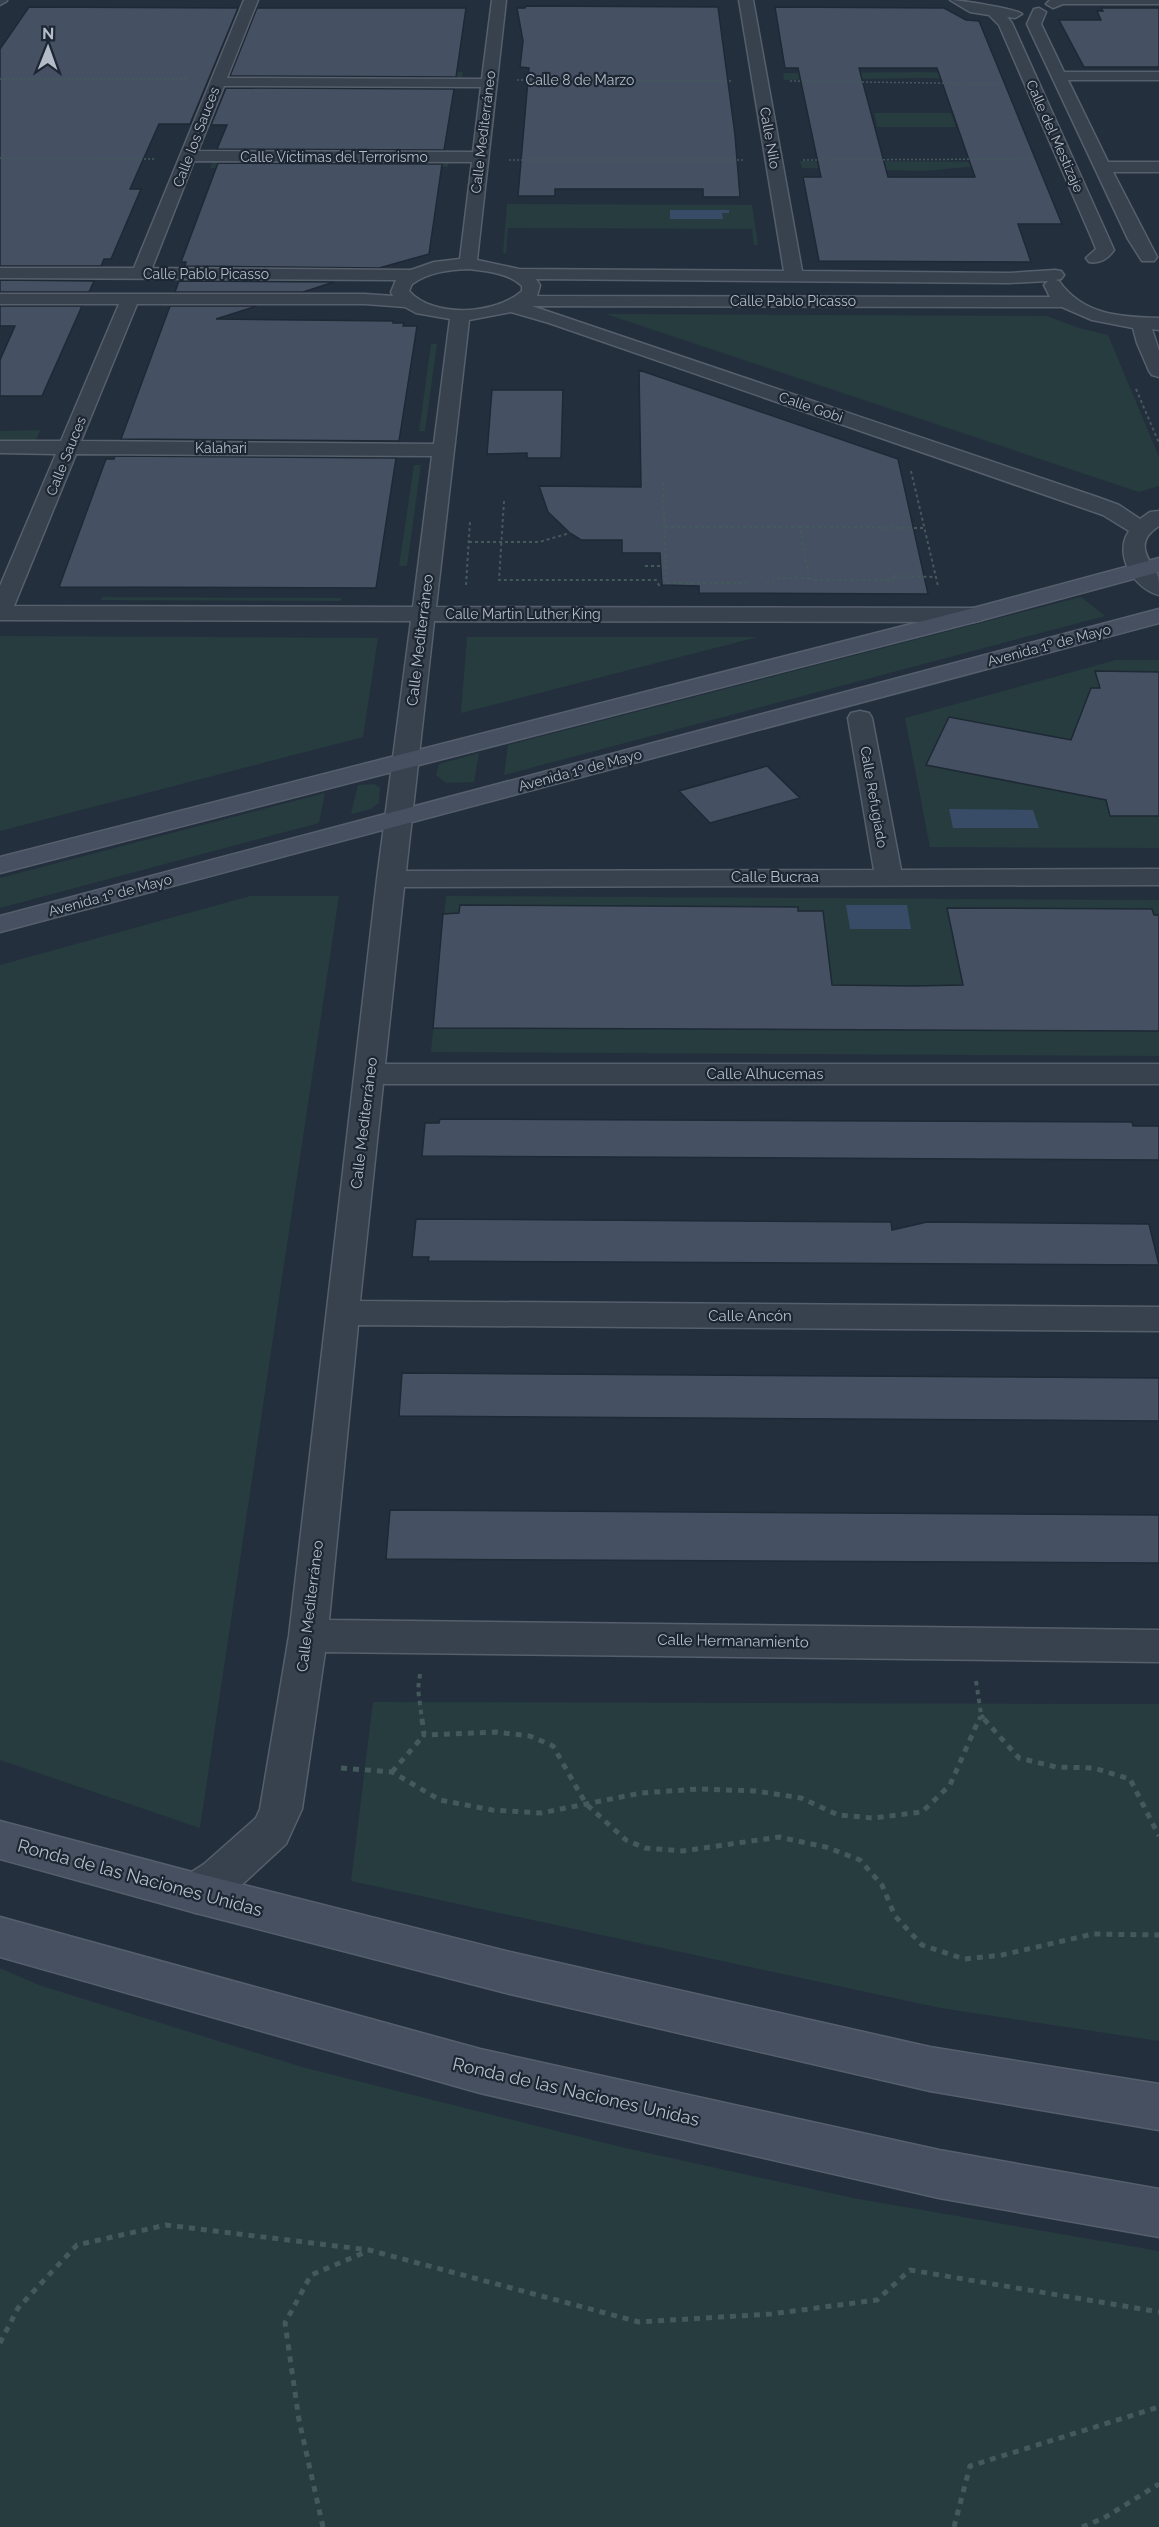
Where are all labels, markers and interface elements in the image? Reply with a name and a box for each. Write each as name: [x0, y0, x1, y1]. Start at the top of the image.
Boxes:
north arrow: [18, 18, 78, 78]
text: N: [42, 24, 55, 43]
street label: Calle Mediterráneo: [468, 70, 498, 194]
street label: Calle 8 de Marzo: [526, 72, 634, 88]
street label: Calle del Mestizaje: [1023, 77, 1087, 195]
street label: Calle los Sauces: [170, 84, 223, 189]
street label: Calle Nilo: [757, 106, 783, 170]
street label: Calle Víctimas del Terrorismo: [240, 149, 428, 165]
street label: Calle Pablo Picasso: [143, 266, 269, 282]
street label: Calle Pablo Picasso: [730, 293, 856, 309]
street label: Calle Gobi: [777, 389, 845, 425]
street label: Calle Sauces: [43, 414, 89, 498]
street label: Kalahari: [195, 440, 247, 456]
street label: Calle Mediterráneo: [403, 573, 437, 707]
street label: Calle Martin Luther King: [445, 606, 601, 622]
street label: Avenida 1º de Mayo: [986, 621, 1112, 669]
street label: Calle Refugiado: [857, 745, 891, 849]
street label: Avenida 1º de Mayo: [517, 746, 643, 794]
street label: Calle Bucraa: [731, 868, 819, 886]
street label: Avenida 1º de Mayo: [47, 871, 173, 919]
street label: Calle Mediterráneo: [347, 1056, 381, 1190]
street label: Calle Alhucemas: [707, 1065, 823, 1083]
street label: Calle Ancón: [708, 1307, 792, 1325]
street label: Calle Mediterráneo: [293, 1539, 327, 1673]
street label: Calle Hermanamiento: [657, 1631, 809, 1651]
street label: Ronda de las Naciones Unidas: [15, 1835, 265, 1920]
street label: Ronda de las Naciones Unidas: [451, 2053, 702, 2130]

